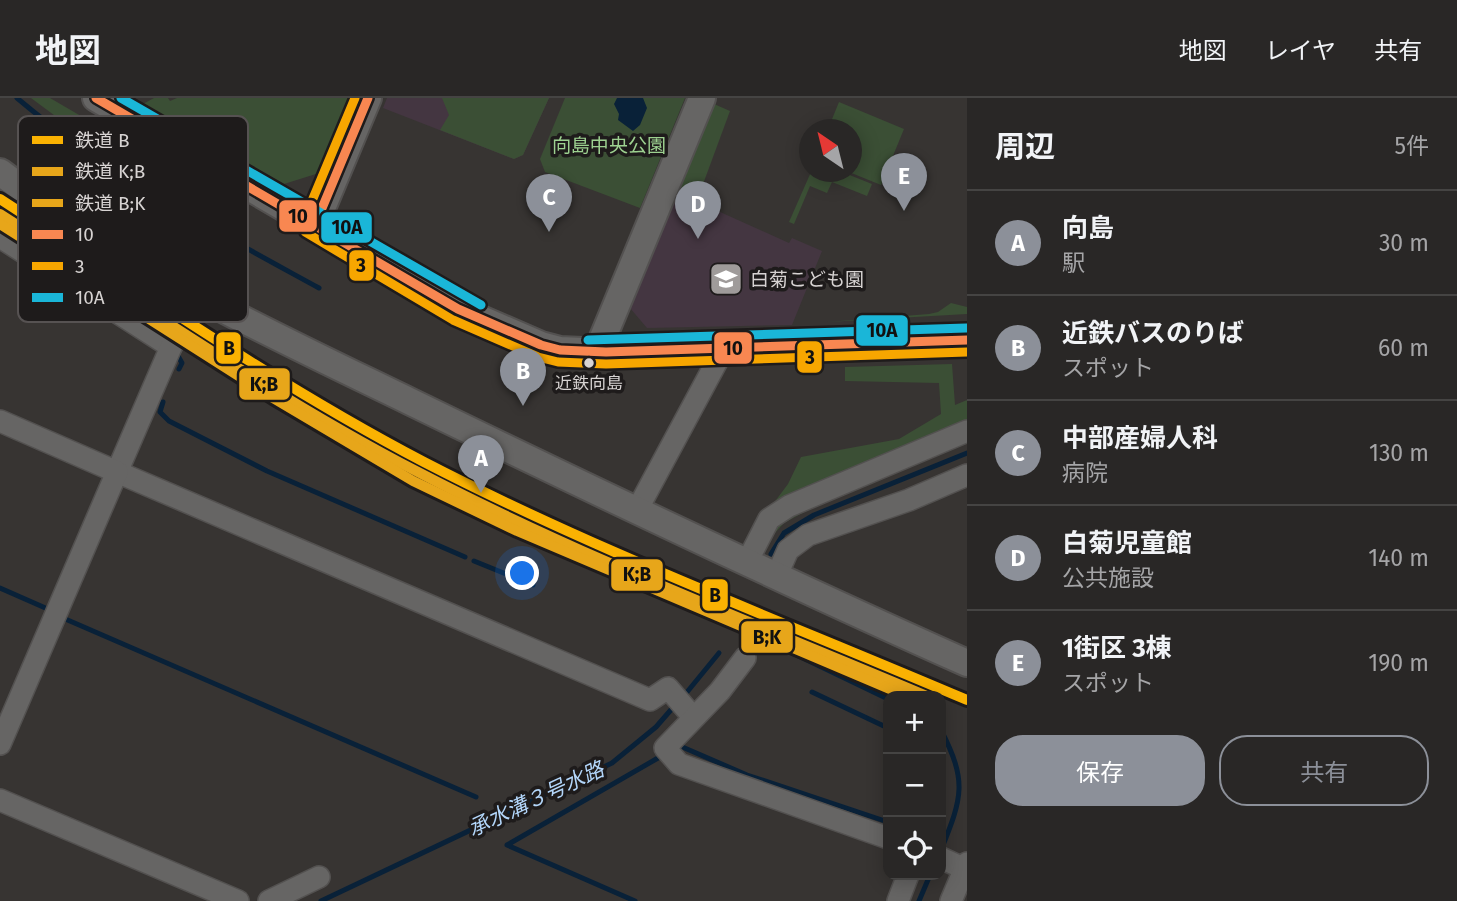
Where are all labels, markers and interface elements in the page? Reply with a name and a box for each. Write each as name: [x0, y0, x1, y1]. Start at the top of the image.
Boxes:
text: 地図: [35, 31, 101, 71]
text: 地図: [1179, 37, 1227, 65]
text: レイヤ: [1265, 37, 1336, 65]
text: 共有: [1374, 37, 1422, 65]
legend: [18, 116, 248, 322]
north arrow: [799, 119, 862, 182]
text: 鉄道 B: [75, 129, 130, 152]
text: 周辺: [995, 129, 1055, 165]
text: 5件: [1394, 132, 1429, 160]
park label: 向島中央公園: [552, 134, 666, 157]
pin: E: [881, 153, 927, 211]
text: 鉄道 K;B: [75, 160, 145, 183]
pin: C: [526, 174, 572, 232]
pin: D: [675, 181, 721, 239]
text: 鉄道 B;K: [75, 192, 146, 215]
line badge: 10: [278, 199, 318, 233]
text: 10: [288, 205, 308, 228]
line badge: 10A: [320, 211, 373, 244]
text: 向島: [1062, 213, 1114, 244]
text: 10A: [331, 216, 363, 239]
text: 10: [75, 223, 94, 246]
text: A: [1011, 229, 1025, 257]
text: 30 m: [1379, 229, 1429, 257]
line badge: 3: [348, 249, 375, 282]
text: 駅: [1062, 249, 1085, 277]
text: 3: [355, 254, 366, 277]
text: 3: [75, 255, 84, 278]
school or university icon: 白菊こども園: [707, 260, 745, 298]
place label: 白菊こども園: [750, 268, 864, 291]
text: 10A: [75, 286, 105, 309]
line badge: 10A: [855, 314, 909, 347]
text: 近鉄バスのりば: [1062, 318, 1244, 349]
text: 10A: [866, 319, 898, 342]
line badge: B: [215, 331, 242, 365]
line badge: 10: [713, 331, 753, 365]
text: B: [1011, 334, 1025, 362]
text: 60 m: [1378, 334, 1429, 362]
text: B: [223, 337, 235, 360]
text: 10: [723, 337, 743, 360]
line badge: 3: [796, 340, 823, 374]
text: 3: [804, 346, 815, 369]
pin: B: [500, 348, 546, 406]
text: スポット: [1062, 354, 1154, 382]
marker: 近鉄向島: [582, 356, 596, 370]
line badge: K;B: [238, 367, 291, 401]
text: K;B: [250, 373, 278, 396]
place label: 近鉄向島: [555, 373, 623, 394]
text: 中部産婦人科: [1062, 423, 1218, 454]
pin: A: [458, 435, 504, 493]
text: C: [1011, 439, 1025, 467]
text: 130 m: [1369, 439, 1429, 467]
text: 病院: [1062, 459, 1108, 487]
text: 白菊児童館: [1062, 528, 1192, 559]
text: D: [1011, 544, 1025, 572]
text: 140 m: [1368, 544, 1429, 572]
your location: [505, 556, 539, 590]
line badge: K;B: [610, 558, 664, 592]
text: K;B: [623, 563, 651, 586]
text: 公共施設: [1062, 564, 1154, 592]
line badge: B: [701, 578, 729, 612]
text: B: [709, 584, 721, 607]
line badge: B;K: [740, 620, 794, 654]
text: B;K: [753, 626, 782, 649]
text: 1街区 3棟: [1062, 633, 1172, 664]
text: E: [1012, 649, 1024, 677]
text: 190 m: [1368, 649, 1429, 677]
text: スポット: [1062, 669, 1154, 697]
map controls: [883, 691, 946, 880]
button: +: [883, 691, 946, 754]
button: 保存: [995, 735, 1205, 806]
button: 共有: [1219, 735, 1429, 806]
button: −: [883, 754, 946, 817]
water label: 承水溝３号水路: [464, 755, 610, 842]
button: locate: [883, 817, 946, 880]

